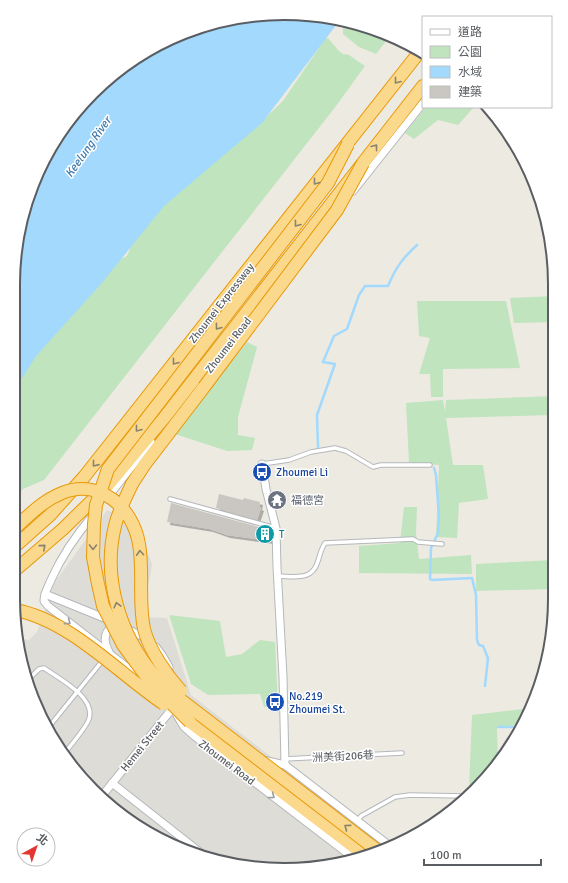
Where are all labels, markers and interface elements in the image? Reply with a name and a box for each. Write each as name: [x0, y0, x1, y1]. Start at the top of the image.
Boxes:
legend: [422, 16, 552, 108]
text: 道路: [458, 25, 482, 40]
text: 公園: [458, 45, 482, 60]
text: 水域: [458, 65, 482, 80]
one-way arrow: [395, 77, 402, 84]
text: 建築: [458, 85, 482, 100]
water label: Keelung River: [62, 113, 116, 180]
one-way arrow: [370, 145, 377, 152]
one-way arrow: [313, 178, 320, 185]
one-way arrow: [295, 219, 302, 226]
street label: Zhoumei Expressway: [186, 260, 257, 346]
street label: Zhoumei Road: [203, 315, 254, 376]
one-way arrow: [216, 322, 223, 329]
one-way arrow: [173, 358, 180, 365]
one-way arrow: [135, 425, 142, 432]
one-way arrow: [92, 460, 99, 467]
bus stop icon: Zhoumei Li: [251, 461, 273, 483]
place label: Zhoumei Li: [276, 466, 328, 479]
temple icon: 福德宮: [266, 489, 288, 511]
place label: 福德宮: [291, 494, 324, 507]
building icon: T: [254, 523, 276, 545]
place label: T: [279, 528, 285, 541]
one-way arrow: [38, 544, 45, 551]
one-way arrow: [89, 544, 97, 550]
one-way arrow: [135, 550, 144, 556]
one-way arrow: [113, 602, 122, 609]
one-way arrow: [64, 617, 71, 624]
place label: No.219 Zhoumei St.: [289, 690, 346, 716]
bus stop icon: No.219 Zhoumei St.: [264, 691, 286, 713]
street label: Hemei Street: [118, 718, 167, 774]
street label: Zhoumei Road: [196, 737, 258, 788]
street label: 洲美街206巷: [312, 748, 374, 765]
one-way arrow: [268, 791, 275, 798]
one-way arrow: [344, 824, 351, 832]
north arrow: [16, 827, 56, 867]
text: 北: [34, 831, 50, 848]
scale bar: [424, 841, 541, 867]
text: 100 m: [430, 848, 462, 863]

